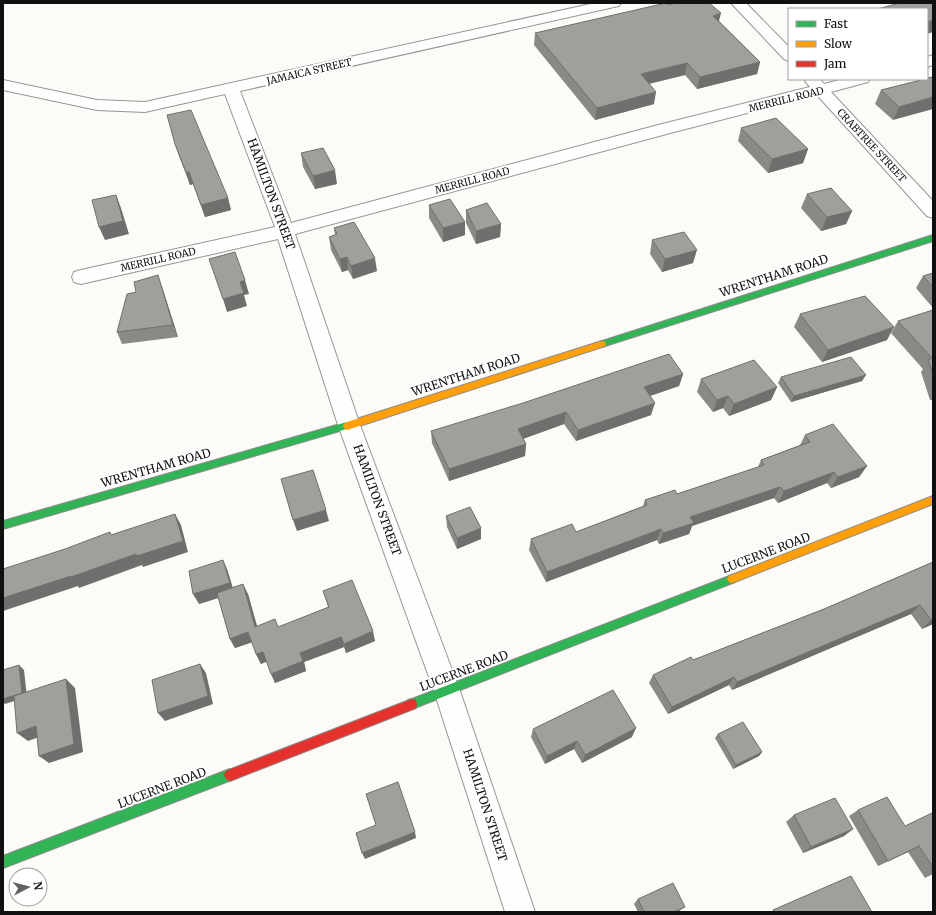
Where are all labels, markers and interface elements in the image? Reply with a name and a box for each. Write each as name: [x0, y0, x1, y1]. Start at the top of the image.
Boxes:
legend: [788, 8, 928, 80]
text: Fast: [824, 16, 848, 31]
text: Slow: [824, 36, 853, 51]
street label: JAMAICA STREET: [264, 55, 353, 88]
text: Jam: [823, 56, 847, 71]
street label: MERRILL ROAD: [747, 84, 825, 115]
street label: CRABTREE STREET: [834, 106, 909, 185]
street label: HAMILTON STREET: [244, 136, 299, 252]
street label: MERRILL ROAD: [433, 164, 511, 197]
street label: MERRILL ROAD: [119, 244, 198, 274]
street label: WRENTHAM ROAD: [717, 251, 830, 300]
street label: WRENTHAM ROAD: [409, 350, 522, 399]
street label: HAMILTON STREET: [350, 442, 405, 558]
street label: WRENTHAM ROAD: [98, 445, 212, 491]
street label: LUCERNE ROAD: [719, 529, 812, 576]
street label: LUCERNE ROAD: [417, 647, 510, 694]
street label: HAMILTON STREET: [460, 747, 511, 864]
street label: LUCERNE ROAD: [115, 764, 208, 811]
north arrow: [8, 867, 48, 907]
text: N: [30, 881, 45, 891]

